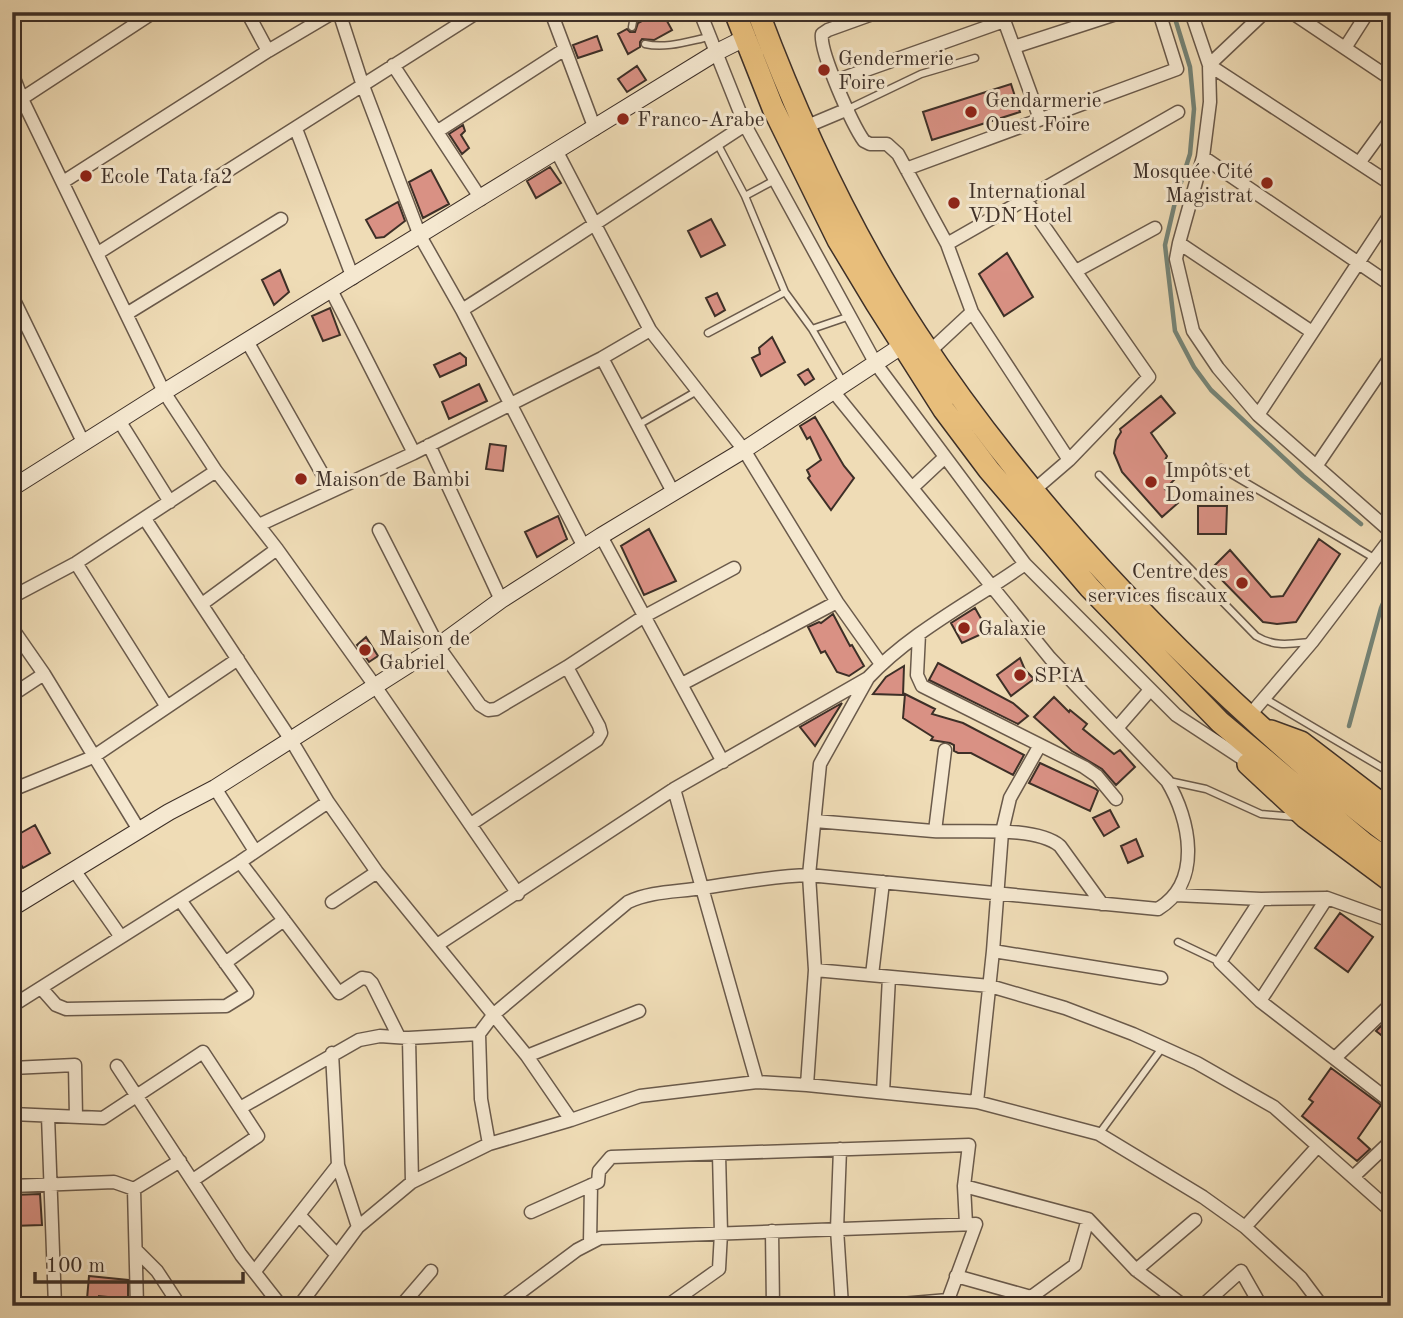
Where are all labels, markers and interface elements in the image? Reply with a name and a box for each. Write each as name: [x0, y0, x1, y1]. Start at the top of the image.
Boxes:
place label: Gendermerie Foire: [838, 49, 954, 94]
marker: Gendermerie Foire: [816, 62, 832, 78]
place label: Gendarmerie Ouest Foire: [985, 91, 1101, 136]
marker: Gendarmerie Ouest Foire: [963, 104, 979, 120]
place label: Franco-Arabe: [637, 110, 764, 131]
marker: Franco-Arabe: [615, 111, 631, 127]
place label: Mosquée Cité Magistrat: [1132, 162, 1253, 207]
place label: Ecole Tata fa2: [100, 167, 233, 188]
marker: Ecole Tata fa2: [78, 168, 94, 184]
marker: Mosquée Cité Magistrat: [1259, 175, 1275, 191]
place label: International VDN Hotel: [968, 182, 1086, 227]
marker: International VDN Hotel: [946, 195, 962, 211]
place label: Impôts et Domaines: [1165, 461, 1255, 506]
place label: Maison de Bambi: [315, 470, 470, 491]
marker: Maison de Bambi: [293, 471, 309, 487]
marker: Impôts et Domaines: [1143, 474, 1159, 490]
place label: Centre des services fiscaux: [1088, 562, 1228, 607]
marker: Centre des services fiscaux: [1234, 575, 1250, 591]
place label: Galaxie: [978, 619, 1046, 640]
marker: Galaxie: [956, 620, 972, 636]
place label: Maison de Gabriel: [379, 629, 470, 674]
marker: Maison de Gabriel: [357, 642, 373, 658]
place label: SPIA: [1034, 666, 1086, 687]
marker: SPIA: [1012, 667, 1028, 683]
scale bar: [35, 1241, 243, 1285]
text: 100 m: [46, 1256, 105, 1277]

